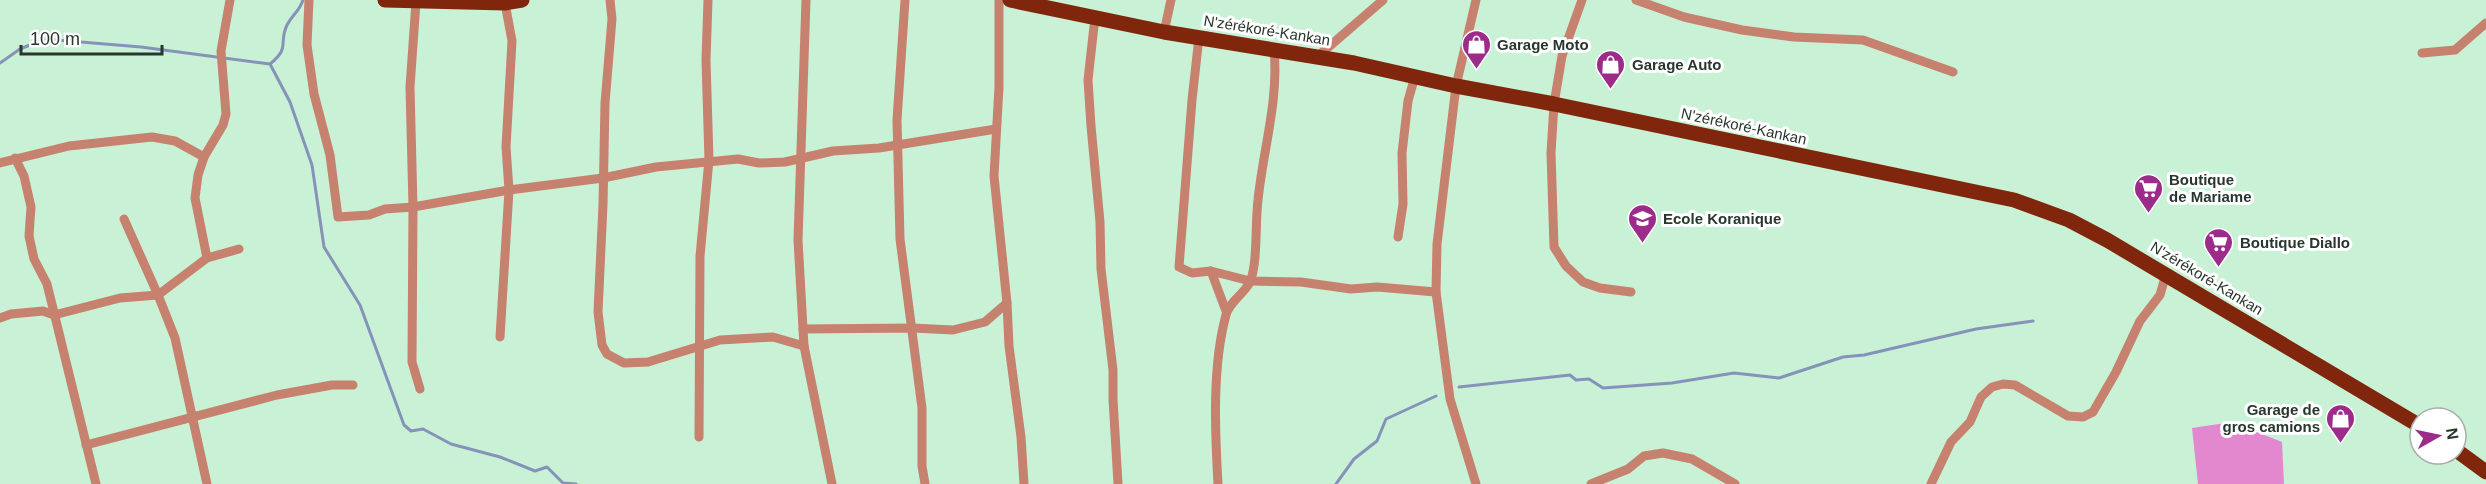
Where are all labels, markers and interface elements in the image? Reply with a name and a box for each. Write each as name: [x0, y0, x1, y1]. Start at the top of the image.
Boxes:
street label: N'zérékoré-Kankan: [1202, 12, 1332, 48]
scale bar: [21, 18, 162, 56]
shop icon: Garage Moto: [1460, 28, 1492, 70]
text: 100 m: [30, 29, 80, 49]
place label: Garage Moto: [1497, 36, 1589, 53]
shop icon: Garage Auto: [1595, 48, 1627, 90]
place label: Garage Auto: [1632, 56, 1721, 73]
street label: N'zérékoré-Kankan: [1680, 104, 1808, 148]
place label: Boutique de Mariame: [2169, 171, 2252, 205]
supermarket icon: Boutique de Mariame: [2132, 172, 2164, 214]
school or university icon: Ecole Koranique: [1626, 202, 1658, 244]
place label: Ecole Koranique: [1663, 210, 1781, 227]
supermarket icon: Boutique Diallo: [2203, 226, 2235, 268]
place label: Boutique Diallo: [2240, 234, 2350, 251]
street label: N'zérékoré-Kankan: [2148, 238, 2266, 318]
place label: Garage de gros camions: [2222, 401, 2320, 435]
shop icon: Garage de gros camions: [2325, 402, 2357, 444]
north arrow: [2408, 406, 2468, 466]
text: N: [2443, 427, 2462, 441]

